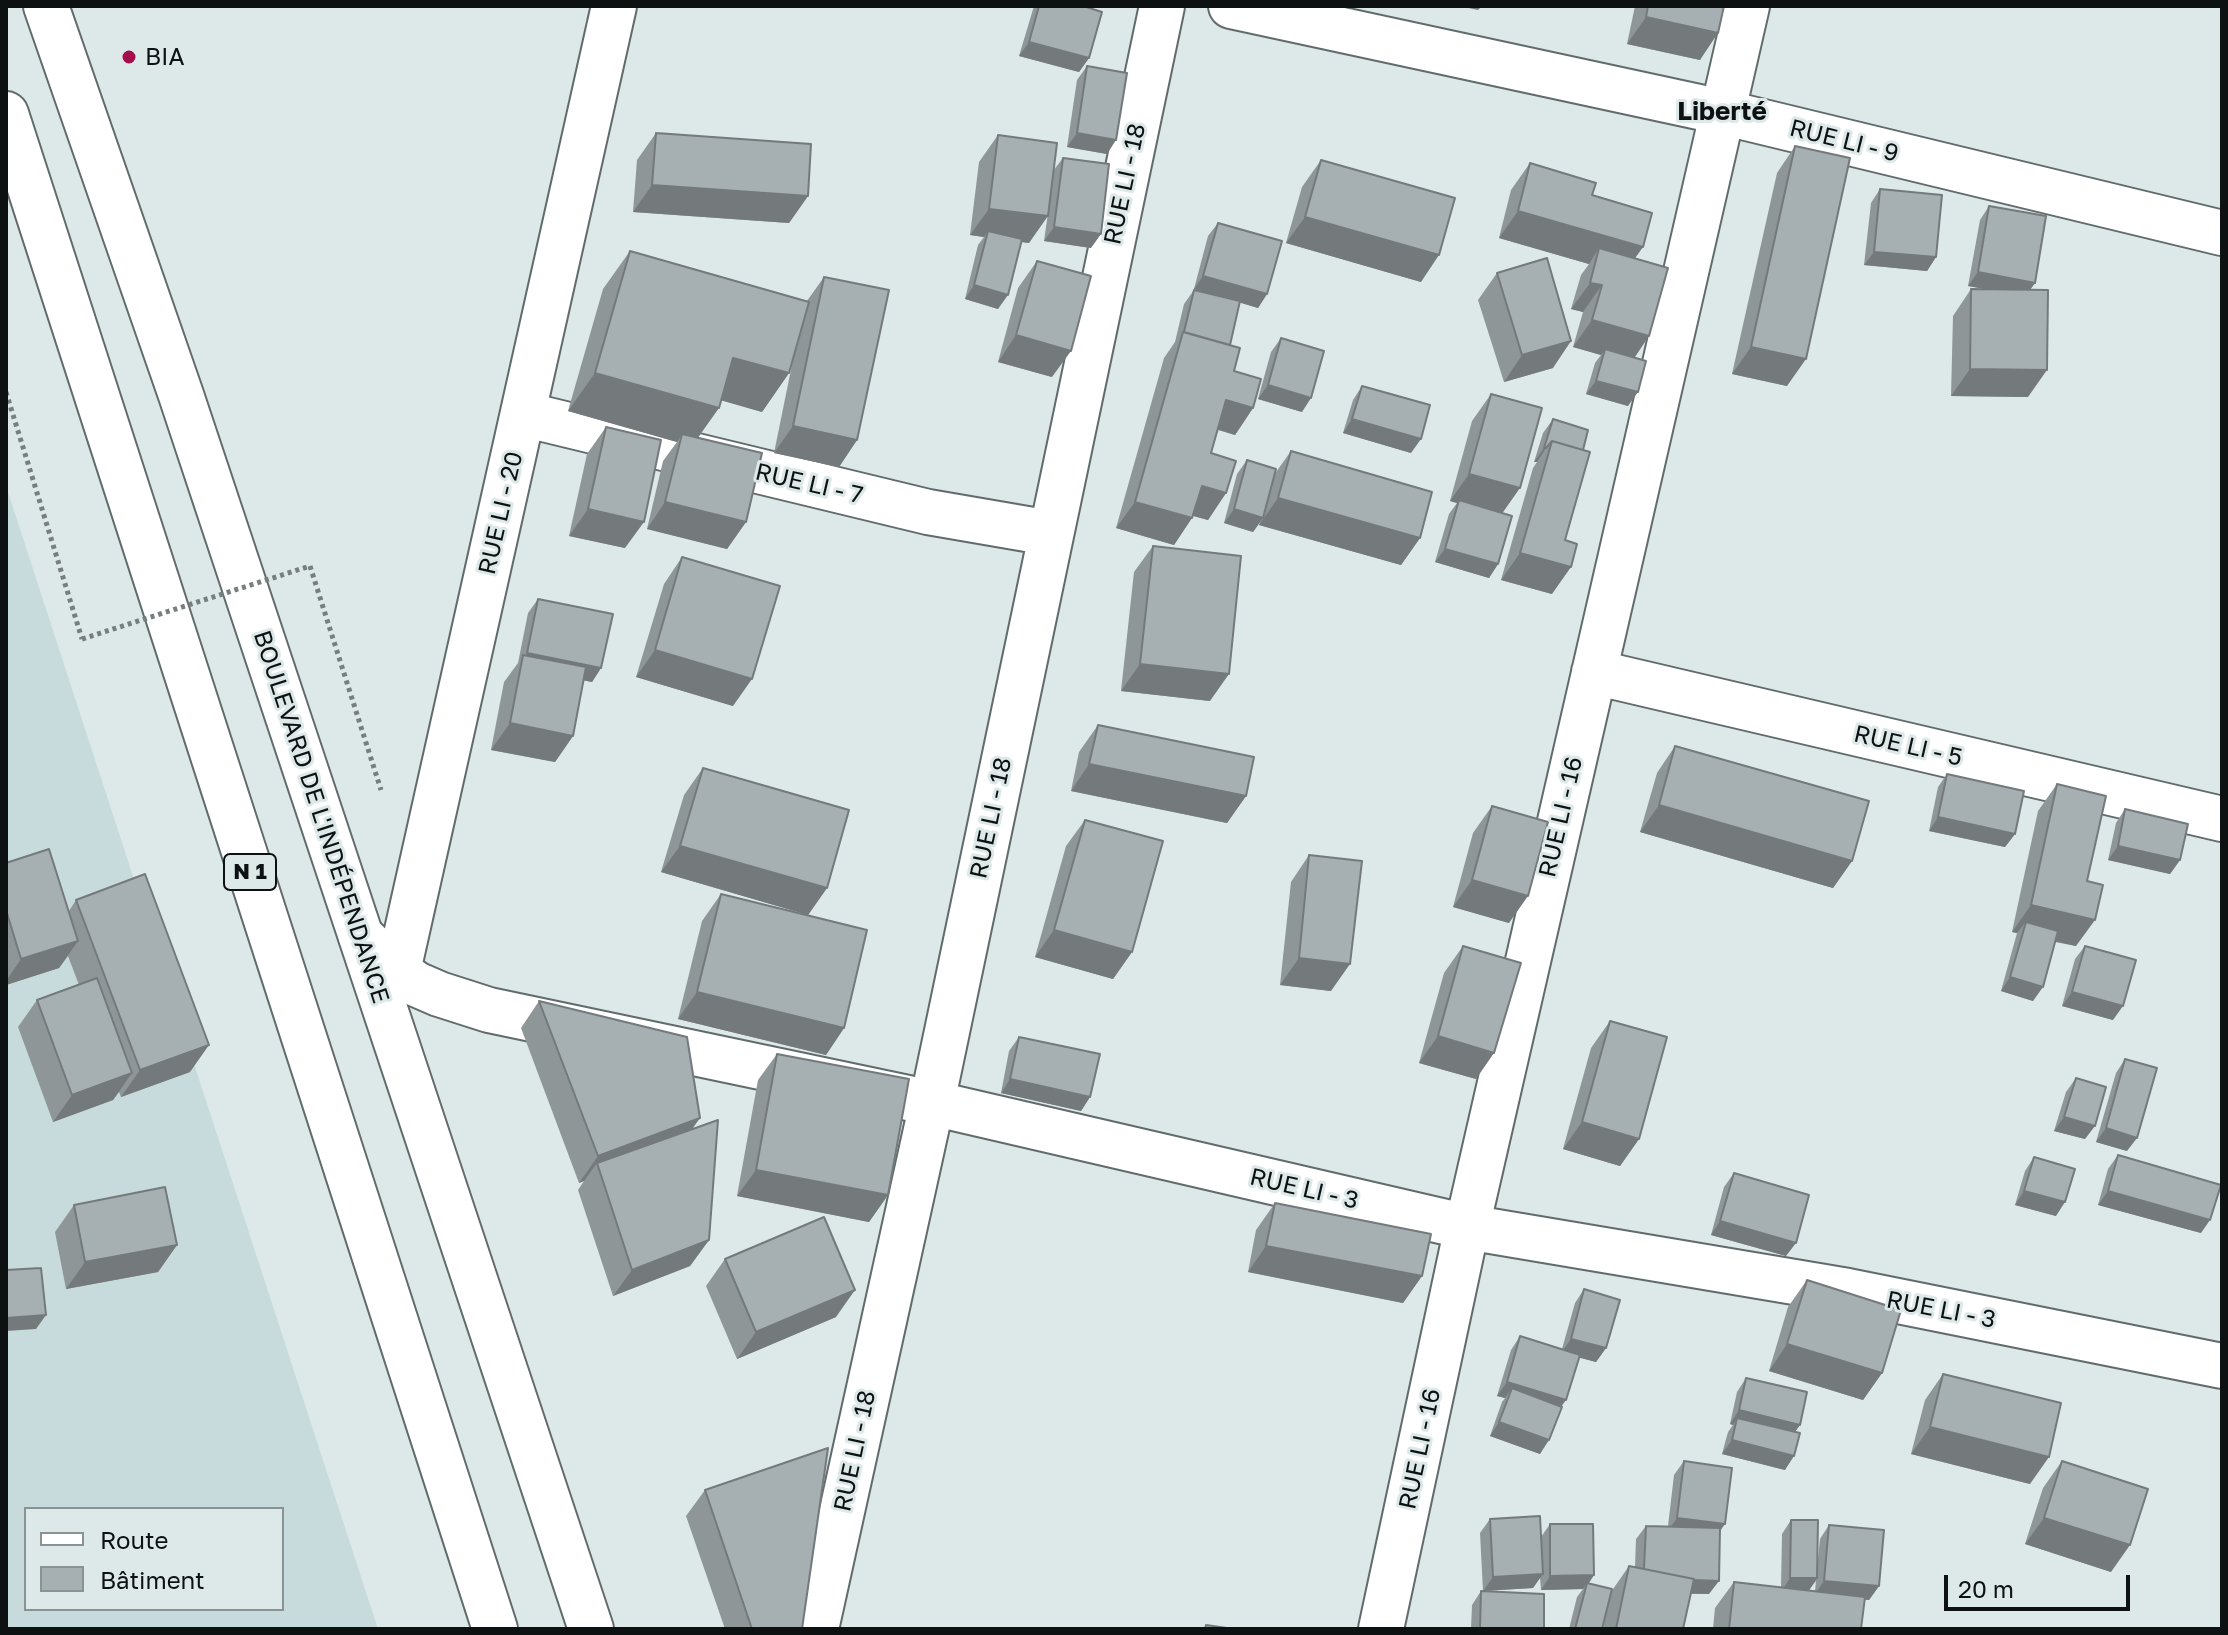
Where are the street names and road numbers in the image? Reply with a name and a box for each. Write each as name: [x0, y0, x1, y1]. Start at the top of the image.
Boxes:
street label: RUE LI - 9: [1787, 114, 1901, 168]
street label: RUE LI - 18: [1098, 121, 1152, 247]
street label: RUE LI - 20: [473, 449, 529, 577]
street label: RUE LI - 7: [753, 458, 865, 510]
street label: BOULEVARD DE L'INDÉPENDANCE: [247, 627, 395, 1007]
street label: RUE LI - 5: [1851, 720, 1965, 772]
street label: RUE LI - 16: [1533, 754, 1589, 880]
street label: RUE LI - 18: [964, 755, 1018, 881]
road number: N 1: [224, 854, 276, 890]
street label: RUE LI - 3: [1247, 1163, 1361, 1215]
street label: RUE LI - 3: [1884, 1285, 1998, 1335]
street label: RUE LI - 16: [1393, 1386, 1447, 1512]
street label: RUE LI - 18: [828, 1388, 882, 1514]

